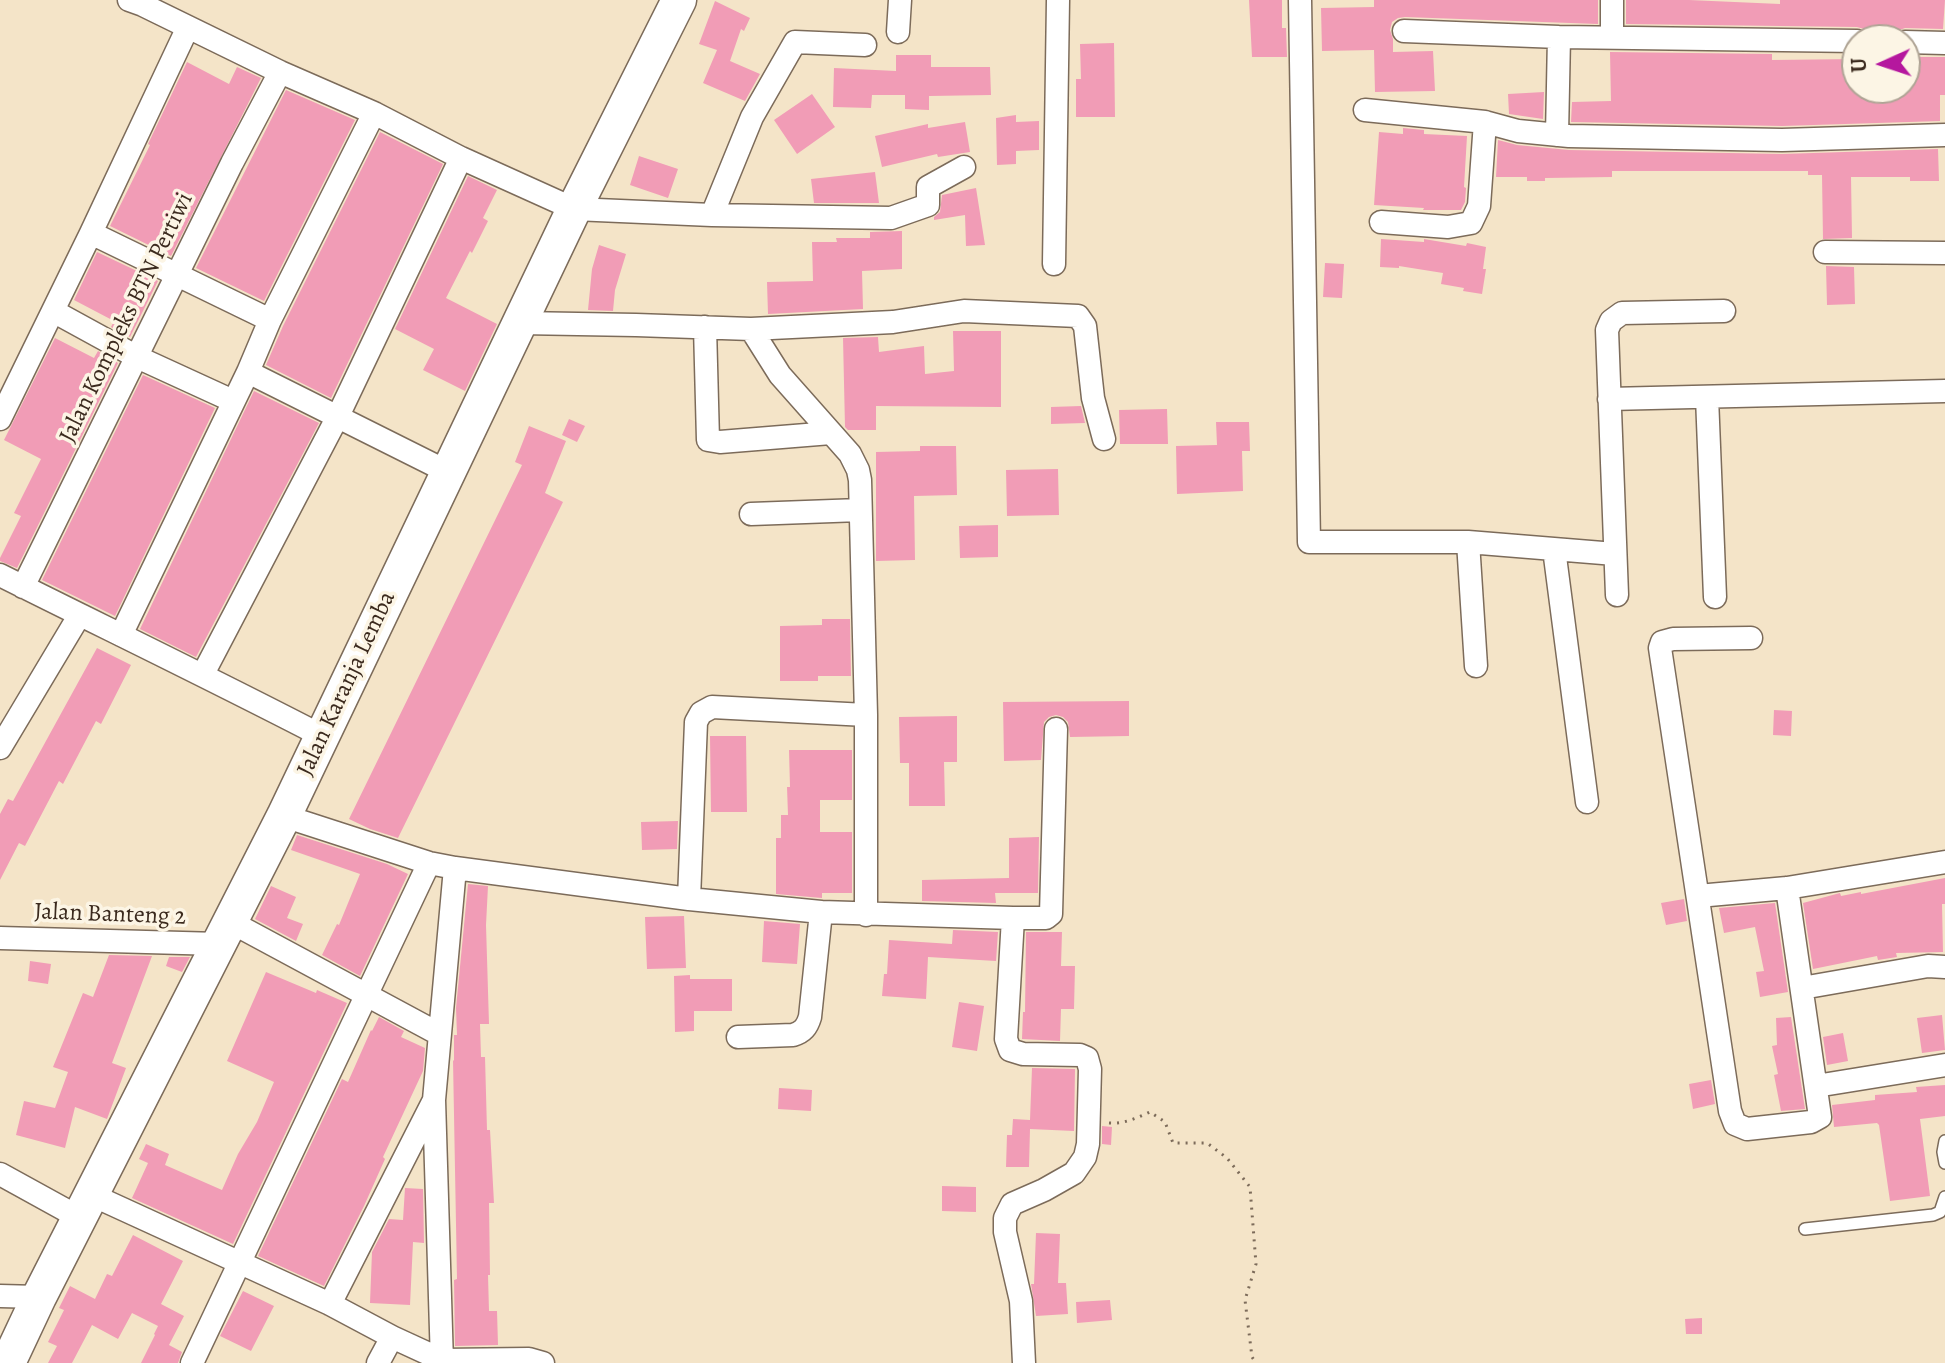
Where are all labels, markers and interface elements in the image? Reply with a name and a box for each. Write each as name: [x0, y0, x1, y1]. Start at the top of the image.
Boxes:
north arrow: [1841, 24, 1921, 104]
text: U: [1844, 57, 1874, 73]
street label: Jalan Kompleks BTN Pertiwi: [54, 188, 200, 448]
street label: Jalan Karanja Lemba: [292, 587, 402, 781]
street label: Jalan Banteng 2: [34, 898, 186, 932]

